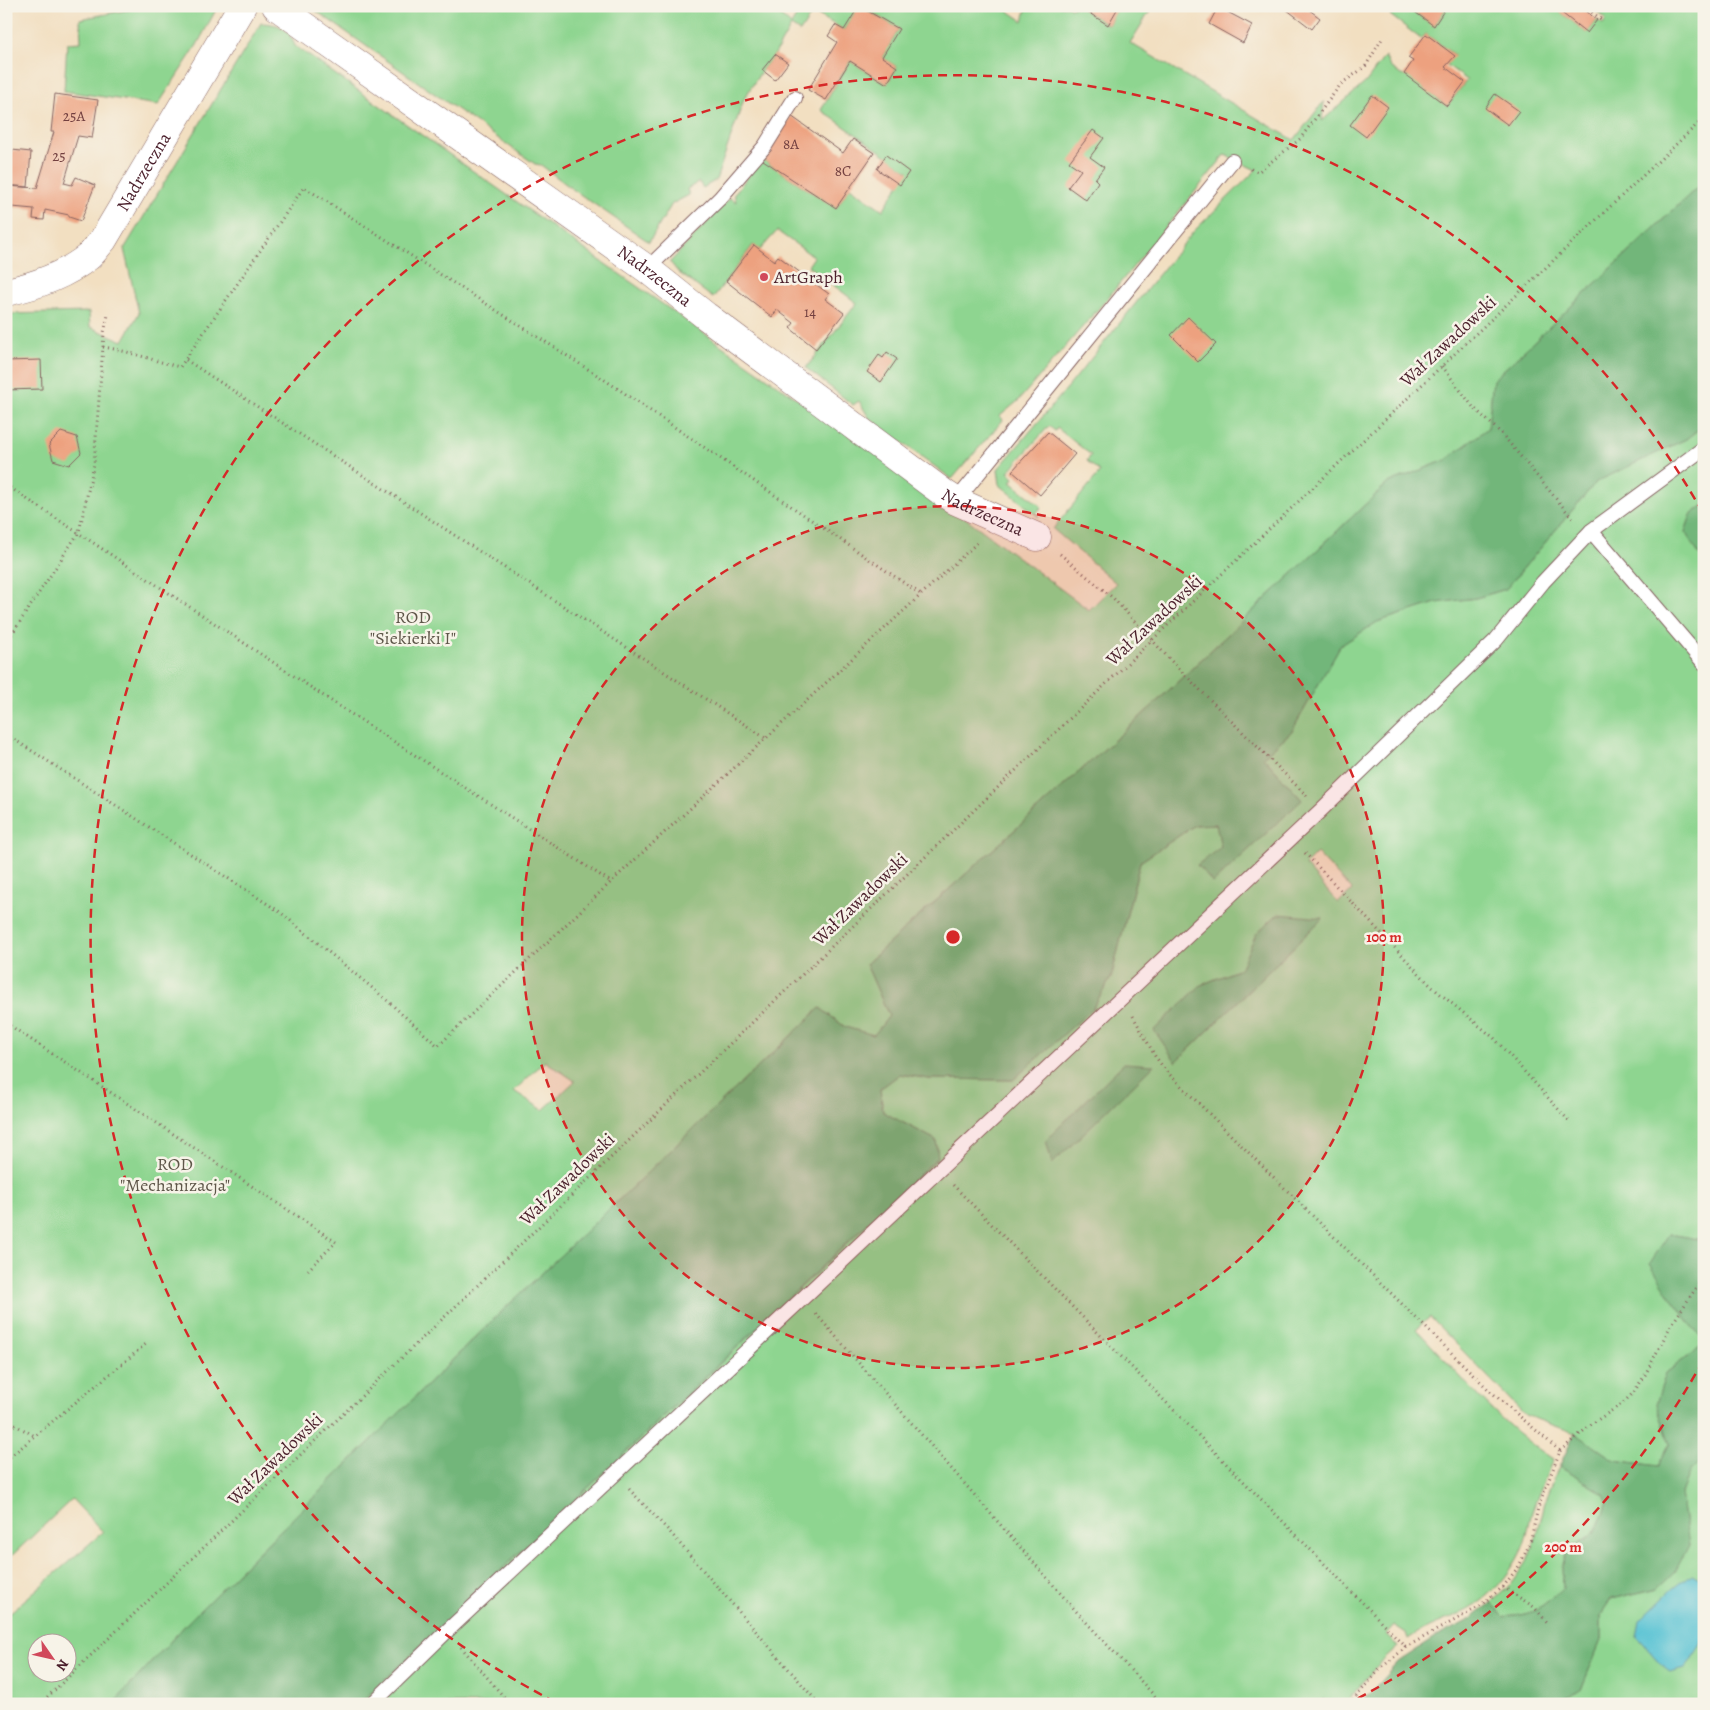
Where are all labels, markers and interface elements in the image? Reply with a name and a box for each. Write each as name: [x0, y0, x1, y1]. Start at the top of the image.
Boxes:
house number: 25A: [63, 106, 85, 126]
street label: Nadrzeczna: [111, 127, 177, 216]
house number: 8A: [783, 134, 799, 154]
house number: 25: [52, 146, 66, 166]
house number: 8C: [835, 161, 851, 181]
street label: Nadrzeczna: [612, 240, 697, 313]
place label: ArtGraph: [773, 265, 843, 289]
marker: ArtGraph: [758, 271, 770, 283]
street label: Wał Zawadowski: [1394, 290, 1501, 393]
house number: 14: [804, 302, 816, 322]
street label: Nadrzeczna: [937, 483, 1028, 542]
street label: Wał Zawadowski: [1100, 569, 1207, 672]
park label: ROD "Siekierki I": [370, 605, 456, 650]
street label: Wał Zawadowski: [807, 847, 913, 951]
text: 100 m: [1366, 927, 1402, 947]
centre of rings: [944, 928, 962, 946]
street label: Wał Zawadowski: [514, 1127, 620, 1231]
park label: ROD "Mechanizacja": [120, 1152, 230, 1197]
street label: Wał Zawadowski: [222, 1407, 328, 1511]
text: 200 m: [1544, 1537, 1582, 1557]
north arrow: [28, 1632, 78, 1682]
text: N: [52, 1655, 73, 1675]

